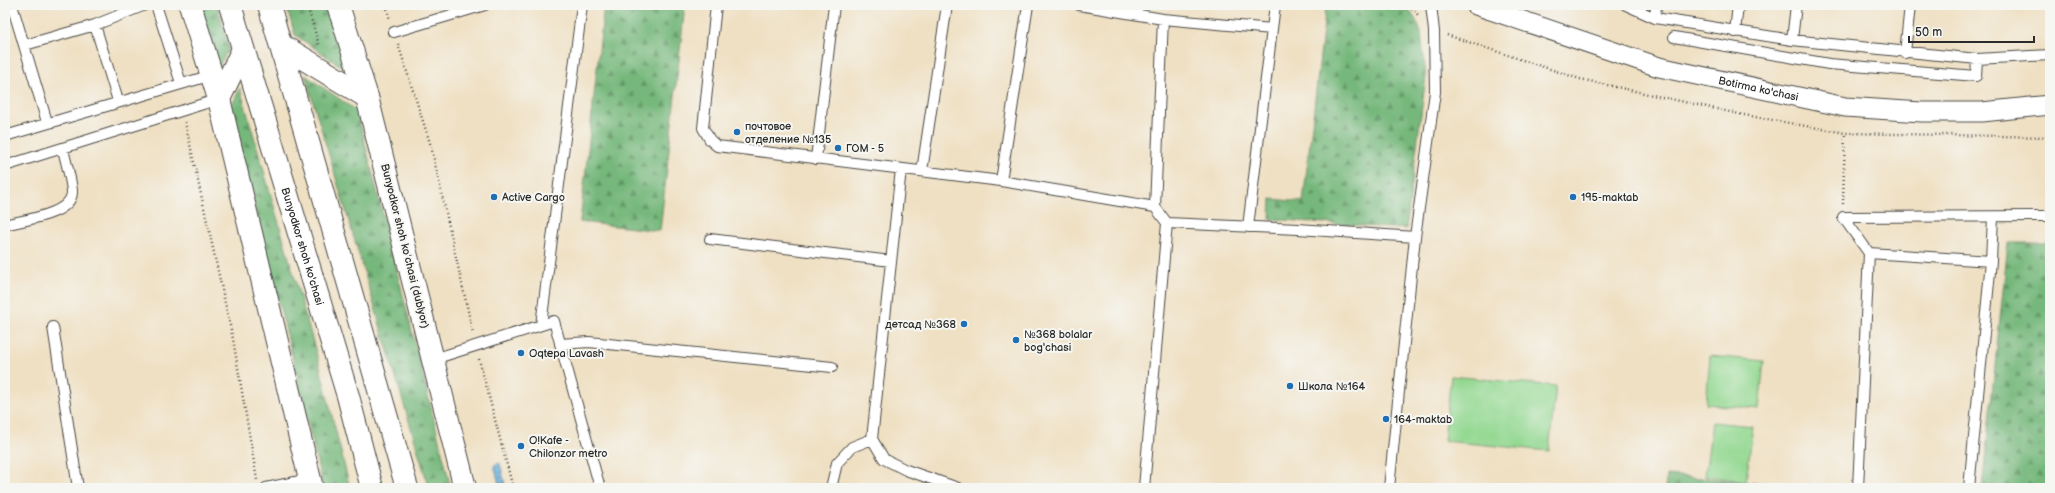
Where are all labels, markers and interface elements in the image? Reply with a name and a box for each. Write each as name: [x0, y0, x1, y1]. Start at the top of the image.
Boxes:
scale bar: [1909, 18, 2034, 44]
text: 50 m: [1915, 25, 1942, 40]
street label: Botirma ko'chasi: [1717, 73, 1800, 103]
place label: почтовое отделение №135: [745, 120, 831, 146]
marker: почтовое отделение №135: [732, 127, 742, 137]
place label: ГОМ - 5: [846, 142, 884, 155]
marker: ГОМ - 5: [833, 143, 843, 153]
street label: Bunyodkor shoh koʻchasi (dublyor): [378, 162, 432, 330]
street label: Bunyodkor shoh ko'chasi: [279, 186, 327, 307]
place label: Active Cargo: [502, 191, 565, 204]
place label: 195-maktab: [1581, 191, 1638, 204]
marker: Active Cargo: [489, 192, 499, 202]
marker: 195-maktab: [1568, 192, 1578, 202]
place label: детсад №368: [885, 318, 956, 331]
marker: детсад №368: [959, 319, 969, 329]
place label: №368 bolalar bog'chasi: [1024, 328, 1093, 354]
marker: №368 bolalar bog'chasi: [1011, 335, 1021, 345]
place label: Oqtepa Lavash: [529, 347, 604, 360]
marker: Oqtepa Lavash: [516, 348, 526, 358]
place label: Школа №164: [1298, 380, 1365, 393]
marker: Школа №164: [1285, 381, 1295, 391]
place label: 164-maktab: [1394, 413, 1452, 426]
marker: 164-maktab: [1381, 414, 1391, 424]
place label: O!Kafe - Chilonzor metro: [529, 434, 608, 460]
marker: O!Kafe - Chilonzor metro: [516, 441, 526, 451]

